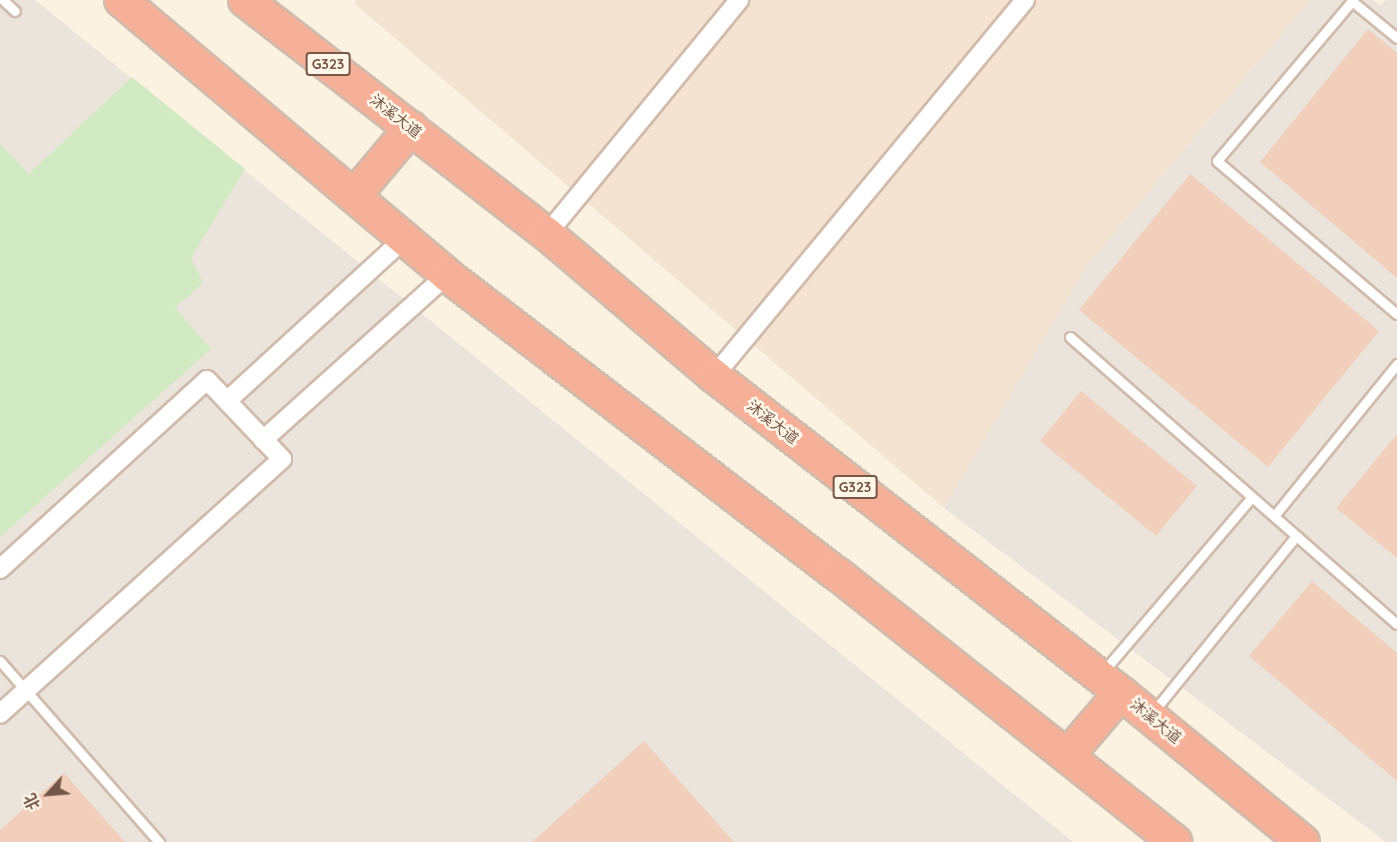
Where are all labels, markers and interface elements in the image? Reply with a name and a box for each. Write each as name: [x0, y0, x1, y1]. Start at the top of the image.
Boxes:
road number: G323: [306, 53, 350, 75]
street label: 沐溪大道: [367, 90, 425, 142]
street label: 沐溪大道: [744, 396, 802, 448]
road number: G323: [832, 476, 878, 498]
street label: 沐溪大道: [1127, 695, 1185, 747]
north arrow: [18, 764, 78, 824]
text: 北: [19, 790, 44, 813]

